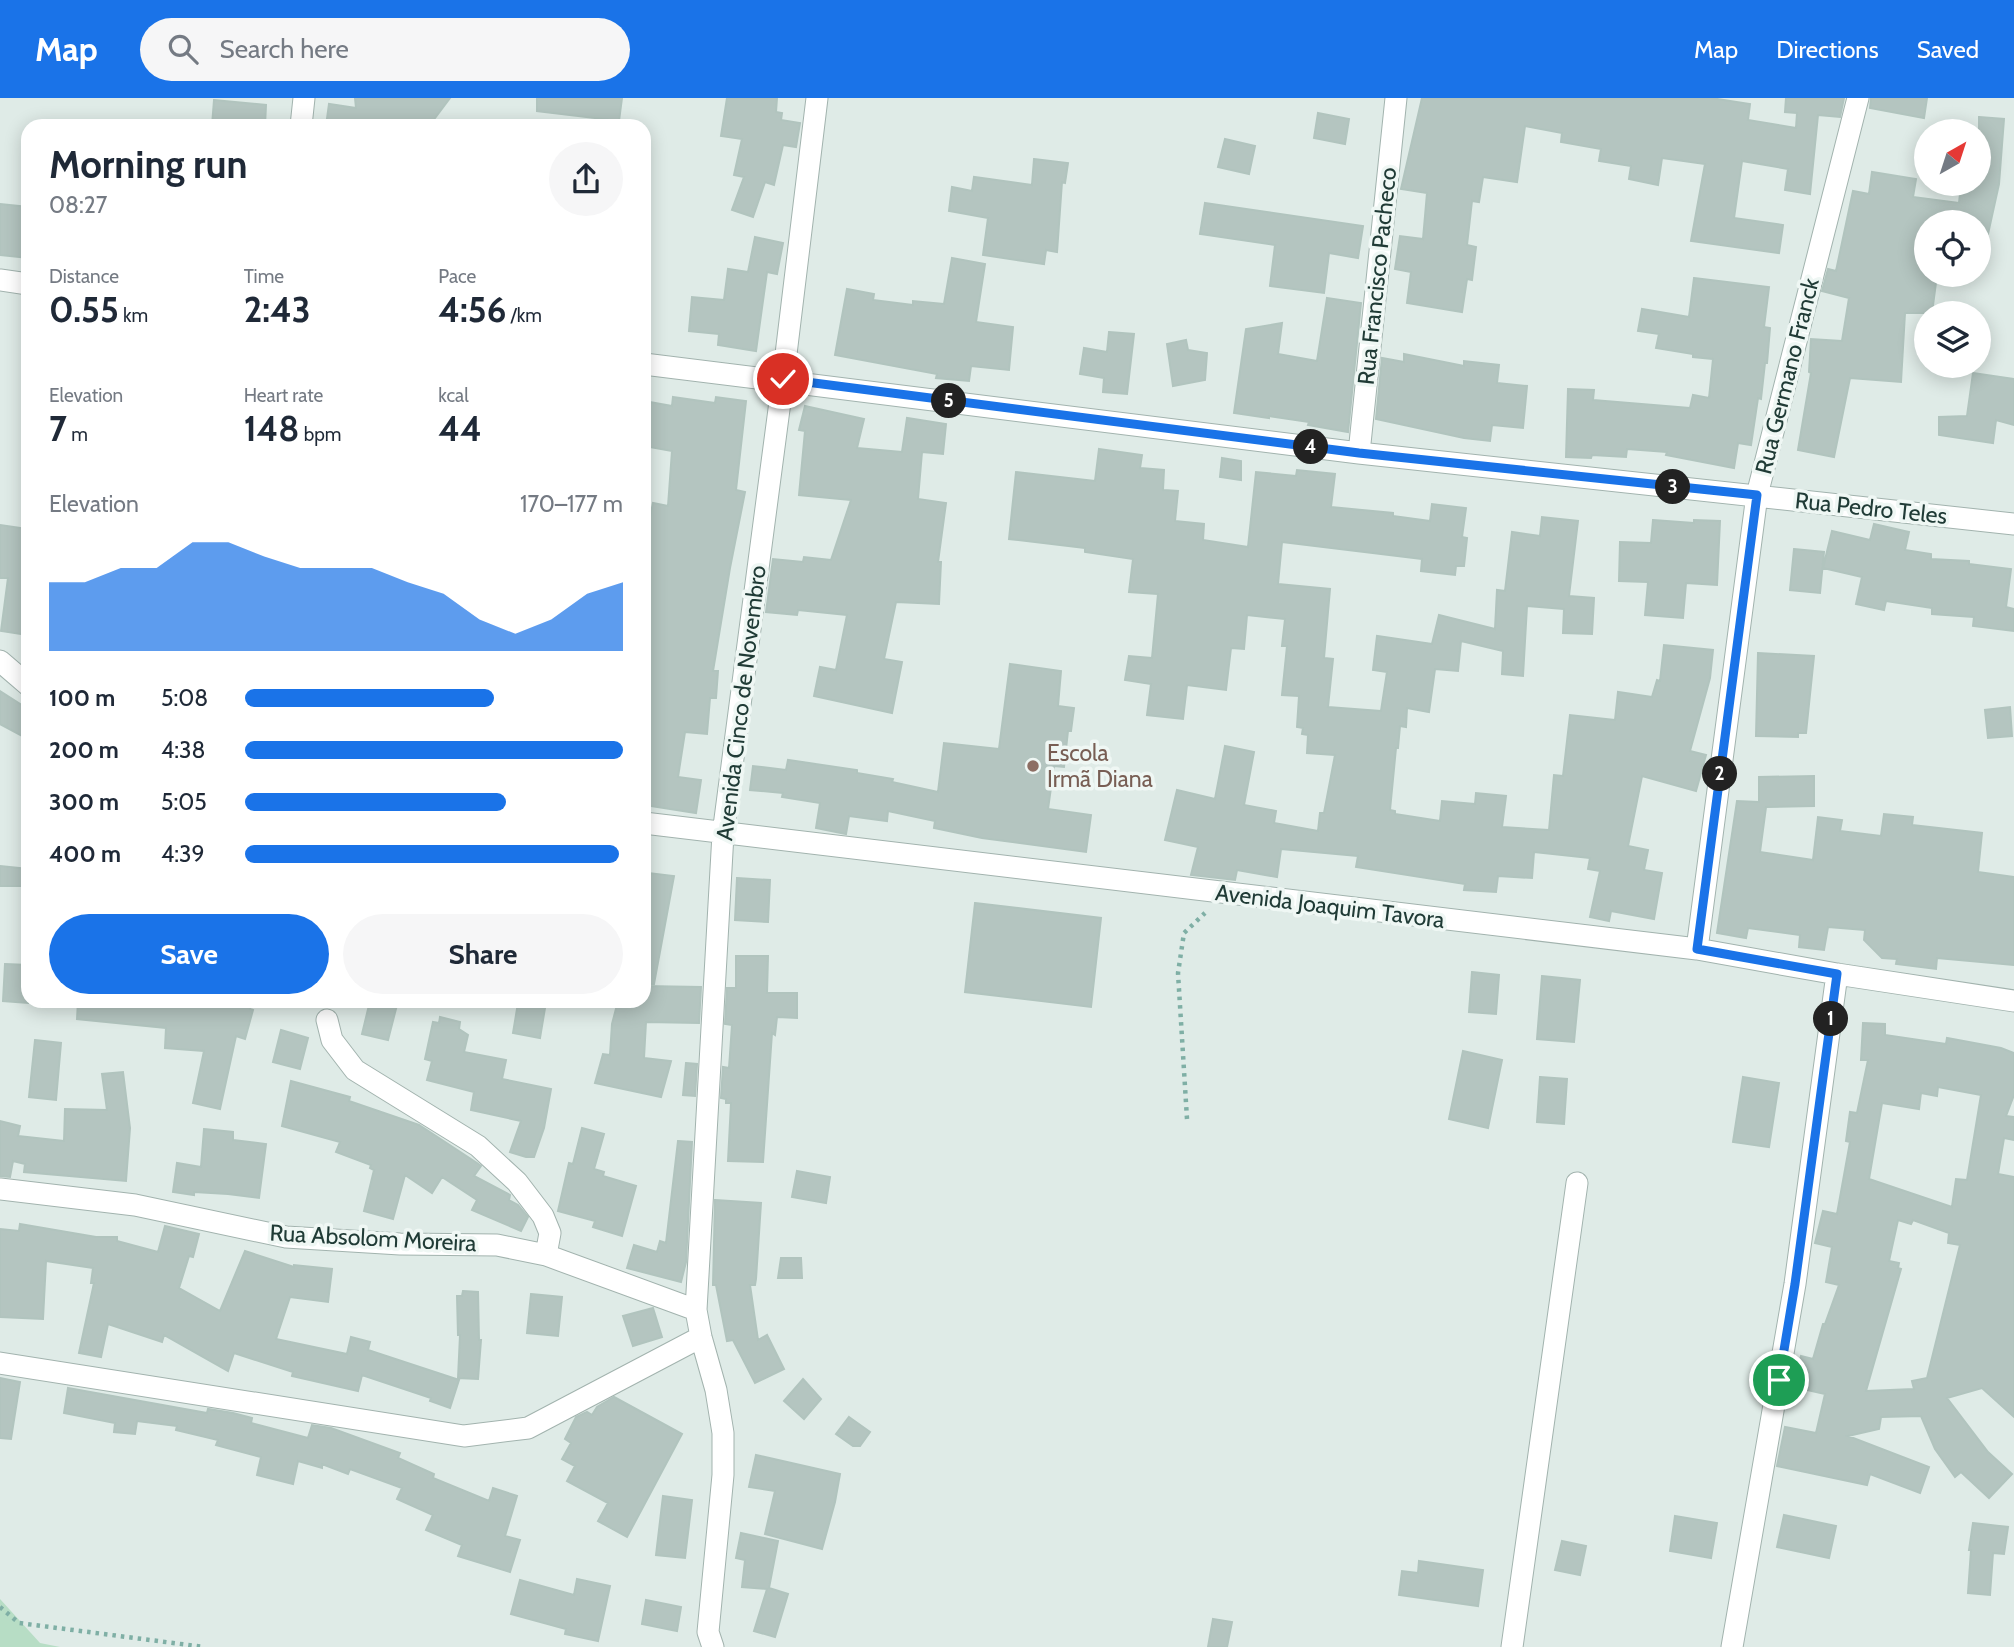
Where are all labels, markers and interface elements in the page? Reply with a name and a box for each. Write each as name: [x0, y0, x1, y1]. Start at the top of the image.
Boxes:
search box: [140, 18, 630, 81]
text: Map: [35, 29, 98, 69]
icon: search: [164, 30, 202, 68]
text: Search here: [220, 33, 349, 65]
text: Map: [1694, 35, 1738, 64]
text: Directions: [1776, 35, 1879, 64]
text: Saved: [1917, 35, 1979, 64]
north arrow: [1914, 119, 1992, 196]
map controls: [1914, 119, 1991, 378]
text: Morning run: [49, 141, 248, 188]
button: share: [549, 142, 623, 216]
street label: Rua Francisco Pacheco: [1352, 166, 1402, 386]
text: 08:27: [49, 191, 107, 219]
button: locate: [1914, 210, 1991, 287]
text: Distance: [49, 265, 119, 288]
text: Time: [244, 265, 284, 288]
text: Pace: [438, 265, 476, 288]
street label: Rua Germano Franck: [1749, 274, 1825, 477]
text: 0.55: [49, 288, 119, 331]
text: 2:43: [244, 288, 311, 331]
text: 4:56: [438, 288, 506, 331]
button: layers: [1914, 301, 1991, 378]
text: km: [119, 304, 148, 327]
text: /km: [506, 304, 542, 327]
pin: [753, 349, 813, 409]
icon: check: [764, 360, 802, 398]
text: Elevation: [49, 384, 123, 407]
text: Heart rate: [244, 384, 323, 407]
text: kcal: [438, 384, 469, 407]
pin: 5: [932, 384, 967, 418]
text: 5: [943, 389, 954, 412]
text: 7: [49, 407, 67, 450]
text: 148: [244, 407, 299, 450]
text: 44: [438, 407, 482, 450]
text: m: [67, 423, 88, 446]
text: bpm: [299, 423, 342, 446]
pin: 4: [1294, 430, 1328, 464]
text: 4: [1305, 435, 1316, 458]
pin: 3: [1656, 470, 1690, 504]
text: 3: [1667, 475, 1678, 498]
street label: Rua Pedro Teles: [1794, 486, 1948, 530]
text: Elevation: [49, 490, 139, 518]
text: 170–177 m: [520, 490, 623, 518]
street label: Avenida Cinco de Novembro: [710, 564, 772, 842]
text: 100 m: [49, 684, 115, 712]
text: 5:08: [161, 684, 208, 712]
text: 200 m: [49, 736, 119, 764]
text: 4:38: [161, 736, 205, 764]
place label: Escola Irmã Diana: [1047, 739, 1153, 793]
pin: 2: [1702, 756, 1738, 792]
marker: Escola Irmã Diana: [1025, 758, 1041, 774]
text: 2: [1714, 762, 1725, 785]
text: 300 m: [49, 788, 119, 816]
text: 5:05: [161, 788, 207, 816]
text: 400 m: [49, 840, 121, 868]
text: 4:39: [161, 840, 205, 868]
street label: Avenida Joaquim Tavora: [1214, 878, 1446, 934]
button: Save: [49, 914, 329, 994]
button: Share: [343, 914, 623, 994]
pin: 1: [1814, 1002, 1848, 1037]
text: 1: [1827, 1007, 1834, 1030]
street label: Rua Absolom Moreira: [269, 1219, 477, 1257]
pin: [1749, 1350, 1809, 1410]
icon: arrive: [1760, 1361, 1798, 1399]

